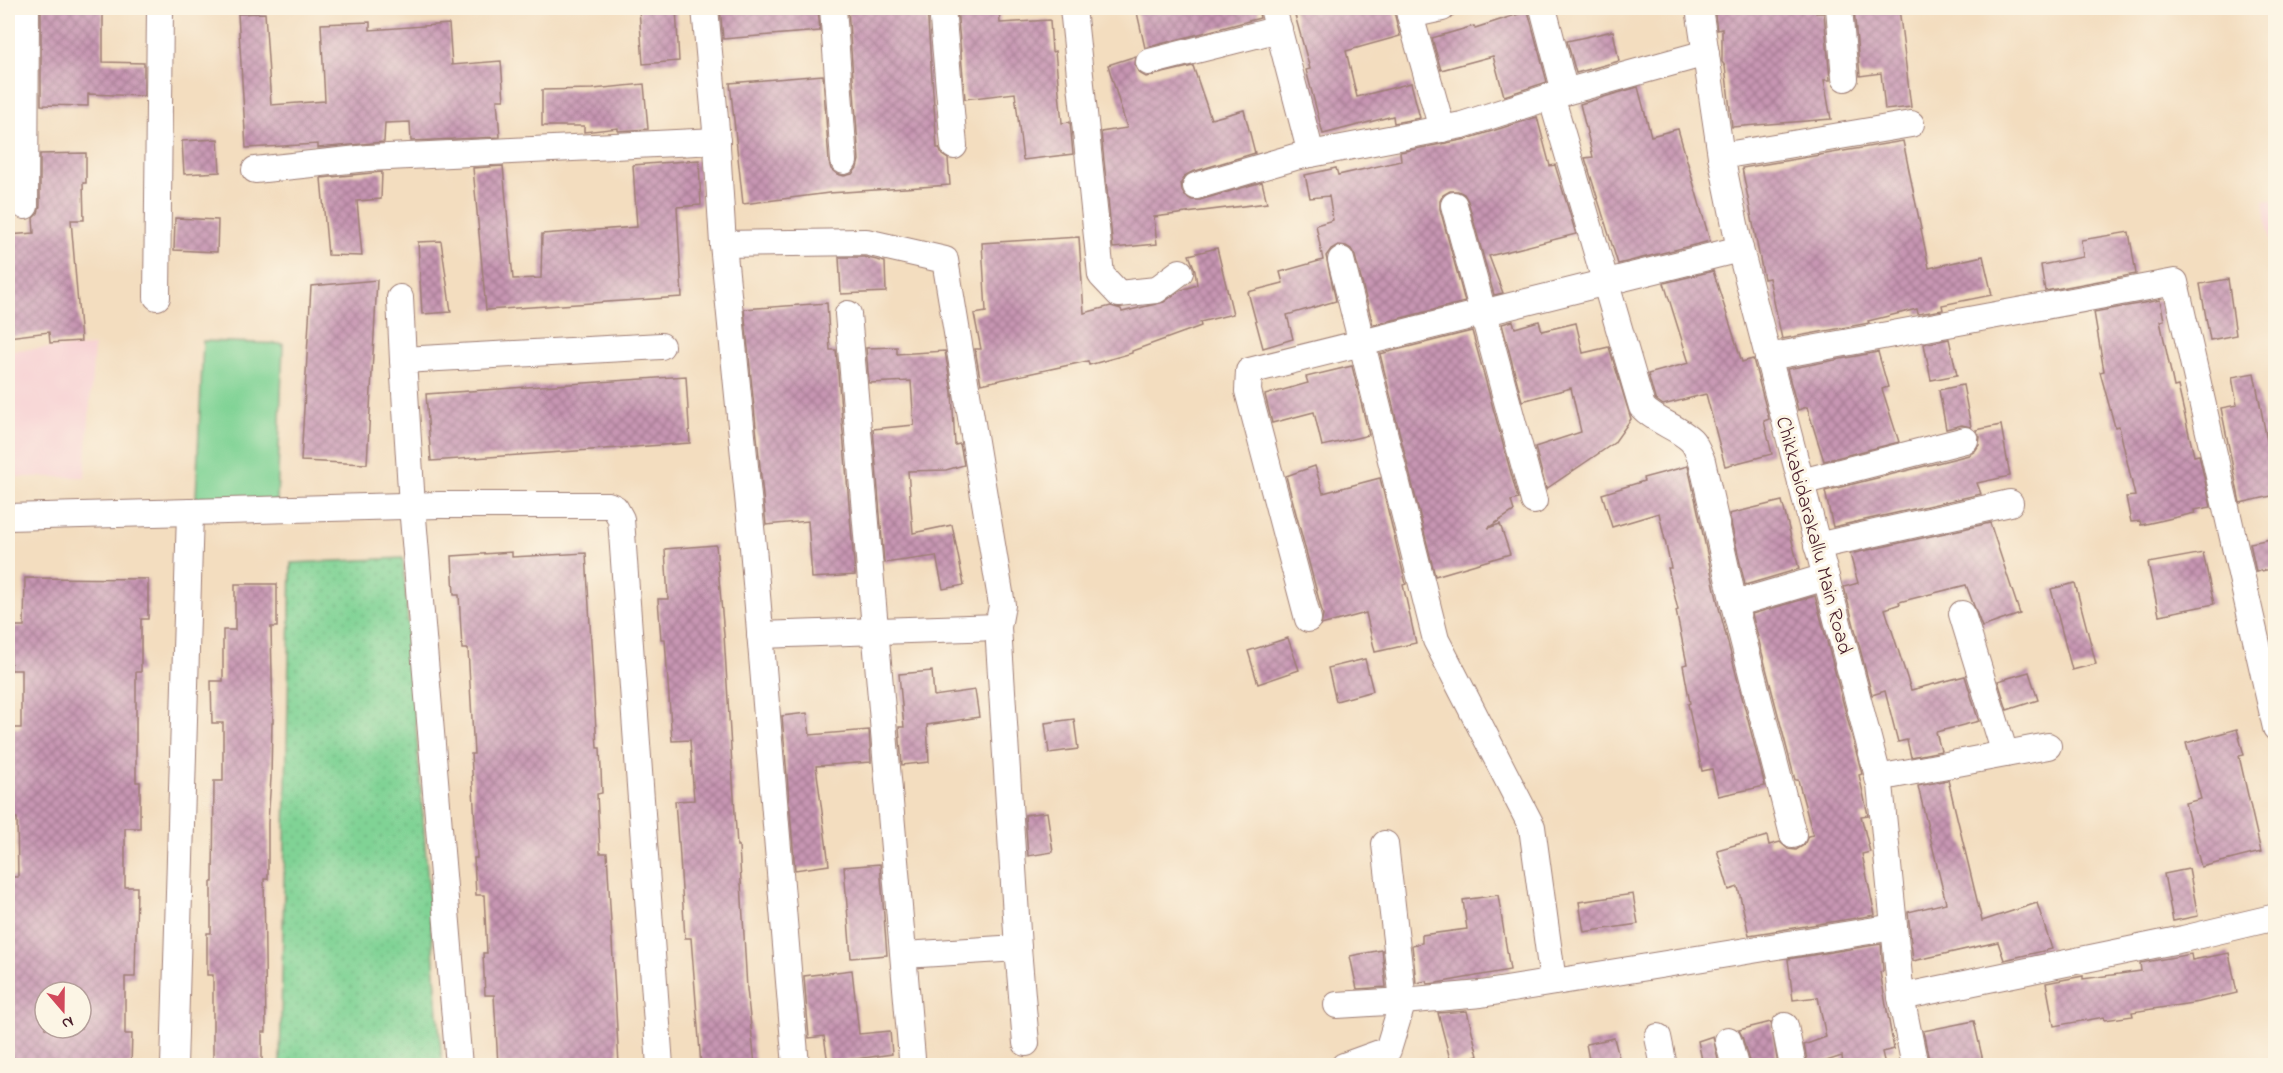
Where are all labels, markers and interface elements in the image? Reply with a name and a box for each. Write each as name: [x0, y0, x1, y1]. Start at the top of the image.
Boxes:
street label: Chikkabidarakallu Main Road: [1767, 413, 1859, 658]
north arrow: [33, 980, 93, 1040]
text: N: [58, 1009, 77, 1035]

